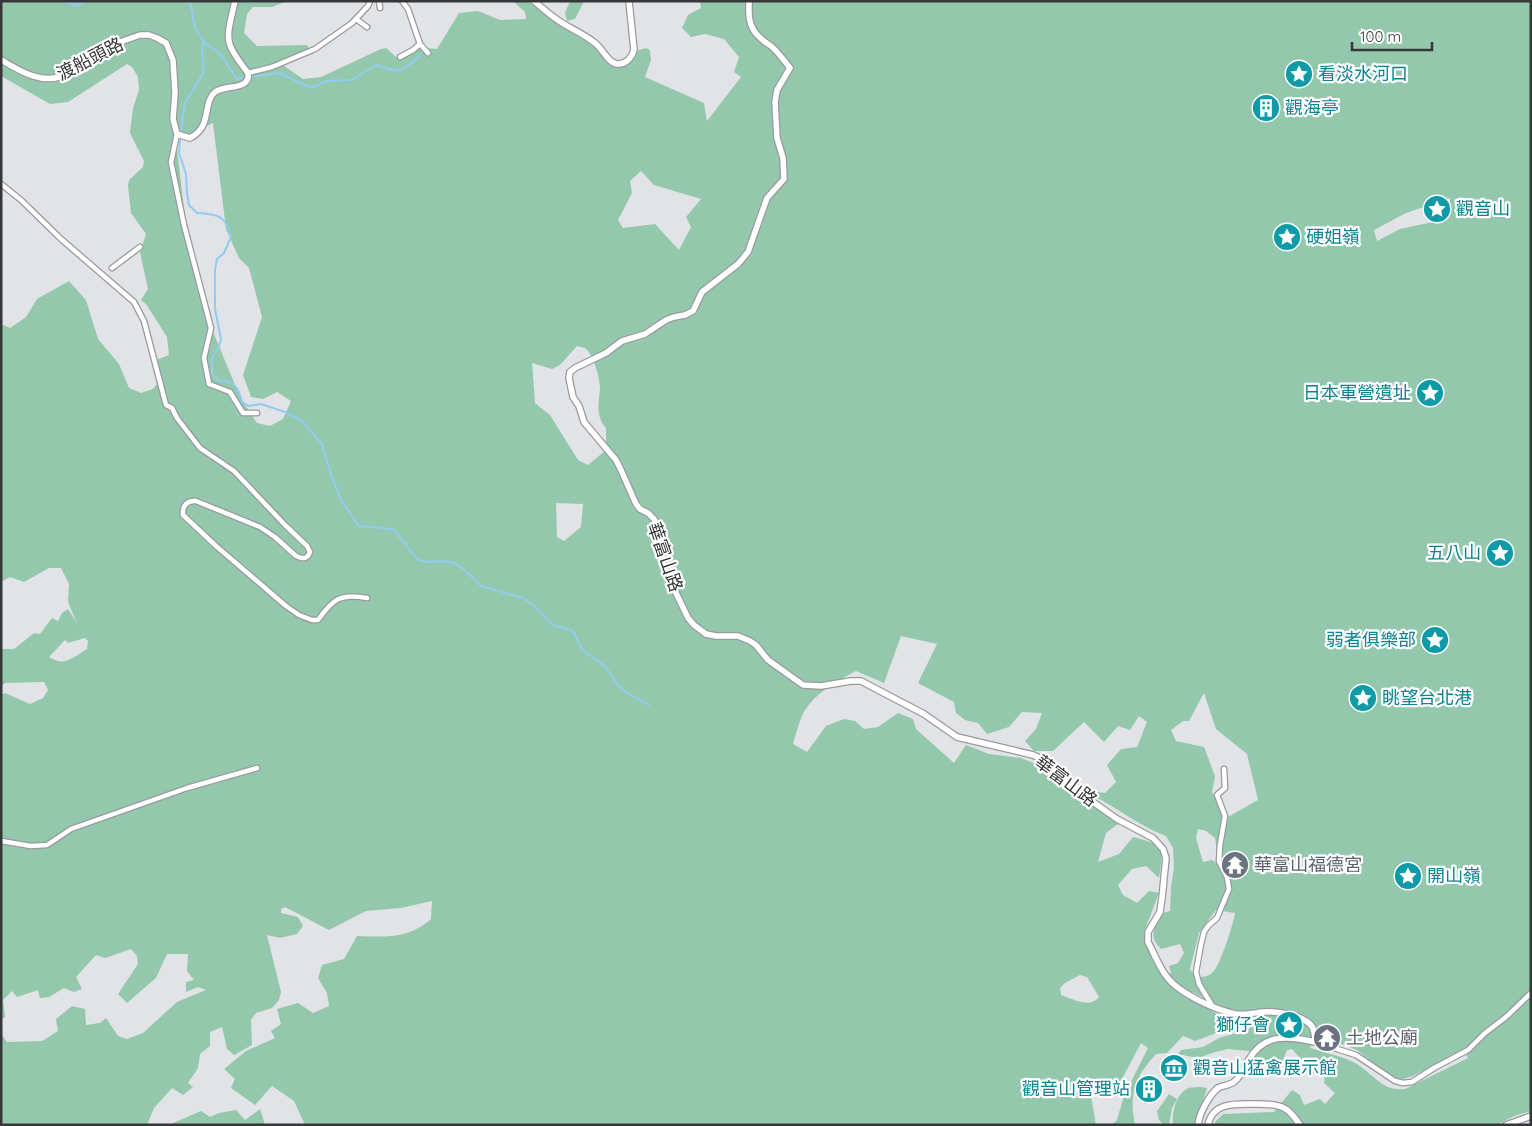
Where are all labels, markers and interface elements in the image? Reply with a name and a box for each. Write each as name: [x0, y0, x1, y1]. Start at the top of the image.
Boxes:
scale bar: [1352, 20, 1432, 52]
text: 100 m: [1360, 27, 1401, 46]
street label: 渡船頭路: [52, 32, 127, 85]
place icon: 看淡水河口: [1284, 59, 1314, 89]
place label: 看淡水河口: [1318, 62, 1408, 85]
building icon: 觀海亭: [1251, 93, 1281, 123]
place label: 觀海亭: [1285, 96, 1339, 119]
place icon: 觀音山: [1422, 194, 1452, 224]
place label: 觀音山: [1456, 197, 1510, 220]
place icon: 硬姐嶺: [1272, 222, 1302, 252]
place label: 硬姐嶺: [1306, 225, 1360, 248]
place icon: 日本軍營遺址: [1415, 378, 1445, 408]
place label: 日本軍營遺址: [1303, 381, 1411, 404]
street label: 華富山路: [643, 519, 688, 595]
place icon: 五八山: [1485, 538, 1515, 568]
place label: 五八山: [1427, 541, 1481, 564]
place icon: 弱者俱樂部: [1420, 625, 1450, 655]
place label: 弱者俱樂部: [1326, 628, 1416, 651]
place icon: 眺望台北港: [1348, 683, 1378, 713]
place label: 眺望台北港: [1382, 686, 1472, 709]
street label: 華富山路: [1031, 750, 1102, 811]
temple icon: 華富山福德宮: [1220, 850, 1250, 880]
place label: 華富山福德宮: [1254, 853, 1362, 876]
place icon: 開山嶺: [1393, 861, 1423, 891]
place label: 開山嶺: [1427, 864, 1481, 887]
place icon: 獅仔會: [1274, 1010, 1304, 1040]
place label: 獅仔會: [1216, 1013, 1270, 1036]
temple icon: 土地公廟: [1312, 1023, 1342, 1053]
place label: 土地公廟: [1346, 1026, 1418, 1049]
museum icon: 觀音山猛禽展示館: [1159, 1053, 1189, 1083]
place label: 觀音山猛禽展示館: [1193, 1056, 1337, 1079]
building icon: 觀音山管理站: [1134, 1074, 1164, 1104]
place label: 觀音山管理站: [1022, 1077, 1130, 1100]

